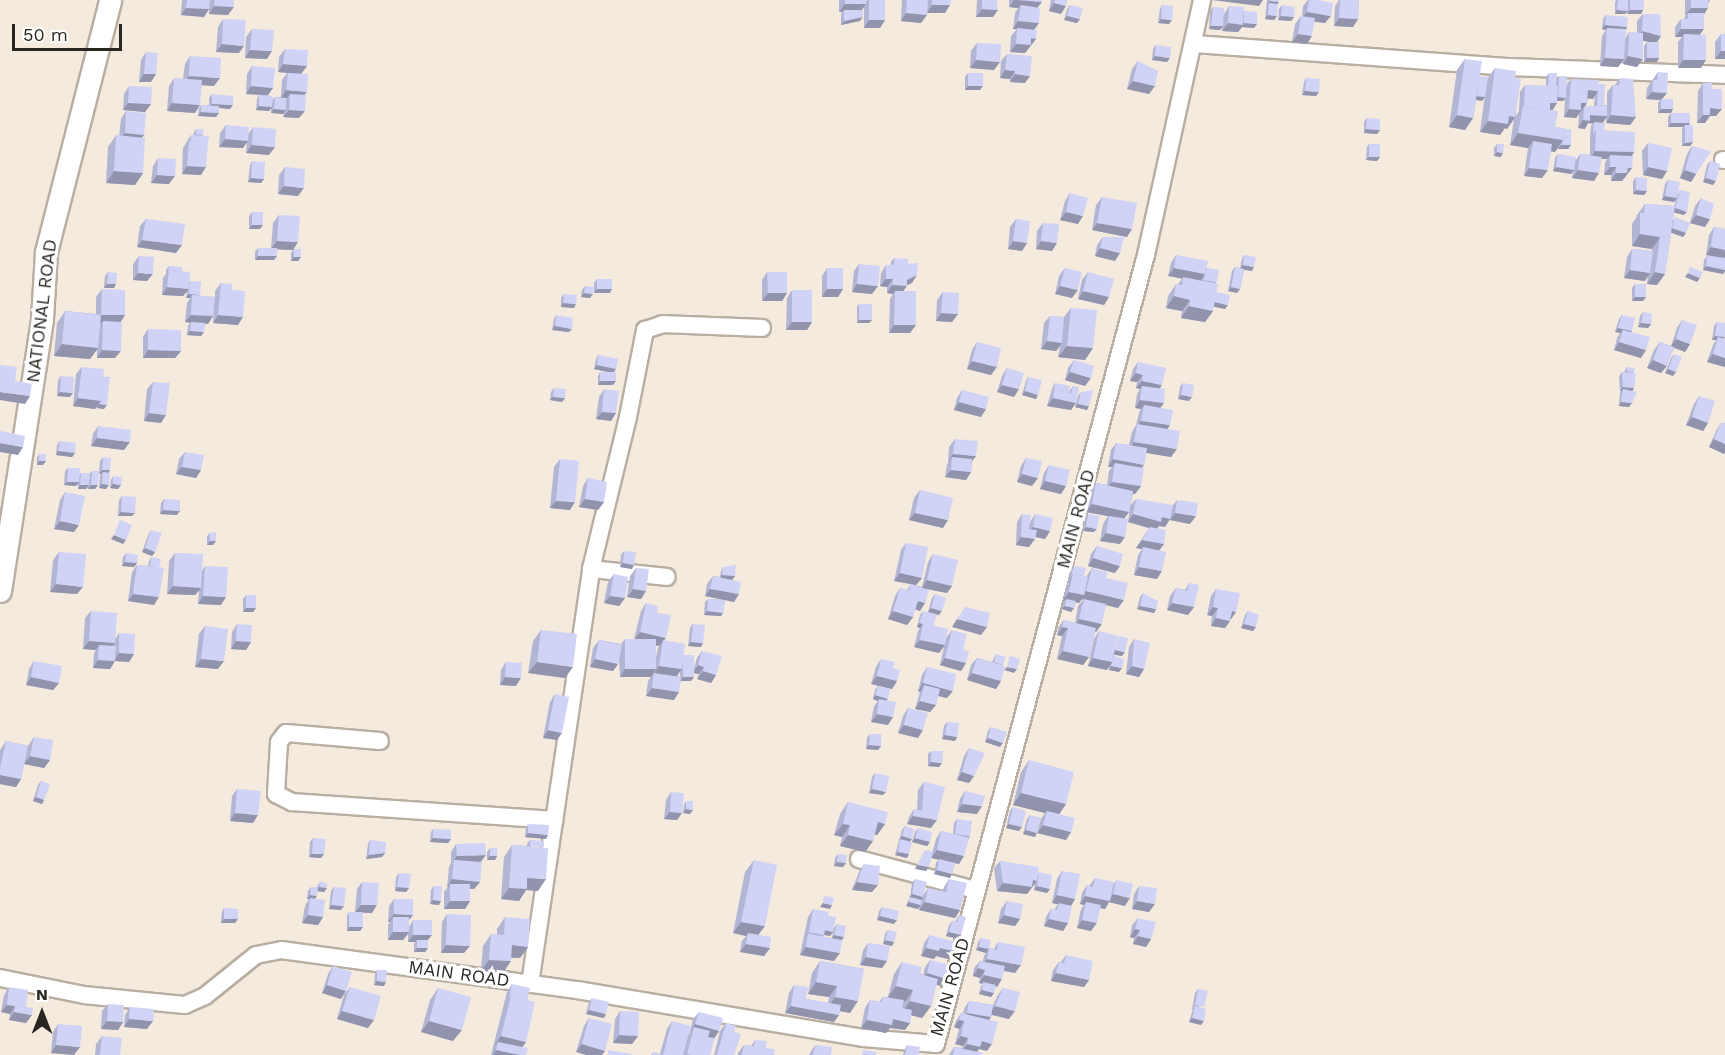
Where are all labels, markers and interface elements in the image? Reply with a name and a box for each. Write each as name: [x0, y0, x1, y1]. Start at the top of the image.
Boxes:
scale bar: [15, 12, 124, 50]
text: 50 m: [23, 24, 68, 45]
street label: NATIONAL ROAD: [22, 238, 62, 384]
street label: MAIN ROAD: [1052, 467, 1100, 571]
street label: MAIN ROAD: [926, 935, 974, 1039]
street label: MAIN ROAD: [407, 956, 511, 992]
north arrow: [12, 983, 72, 1043]
text: N: [36, 985, 48, 1004]

